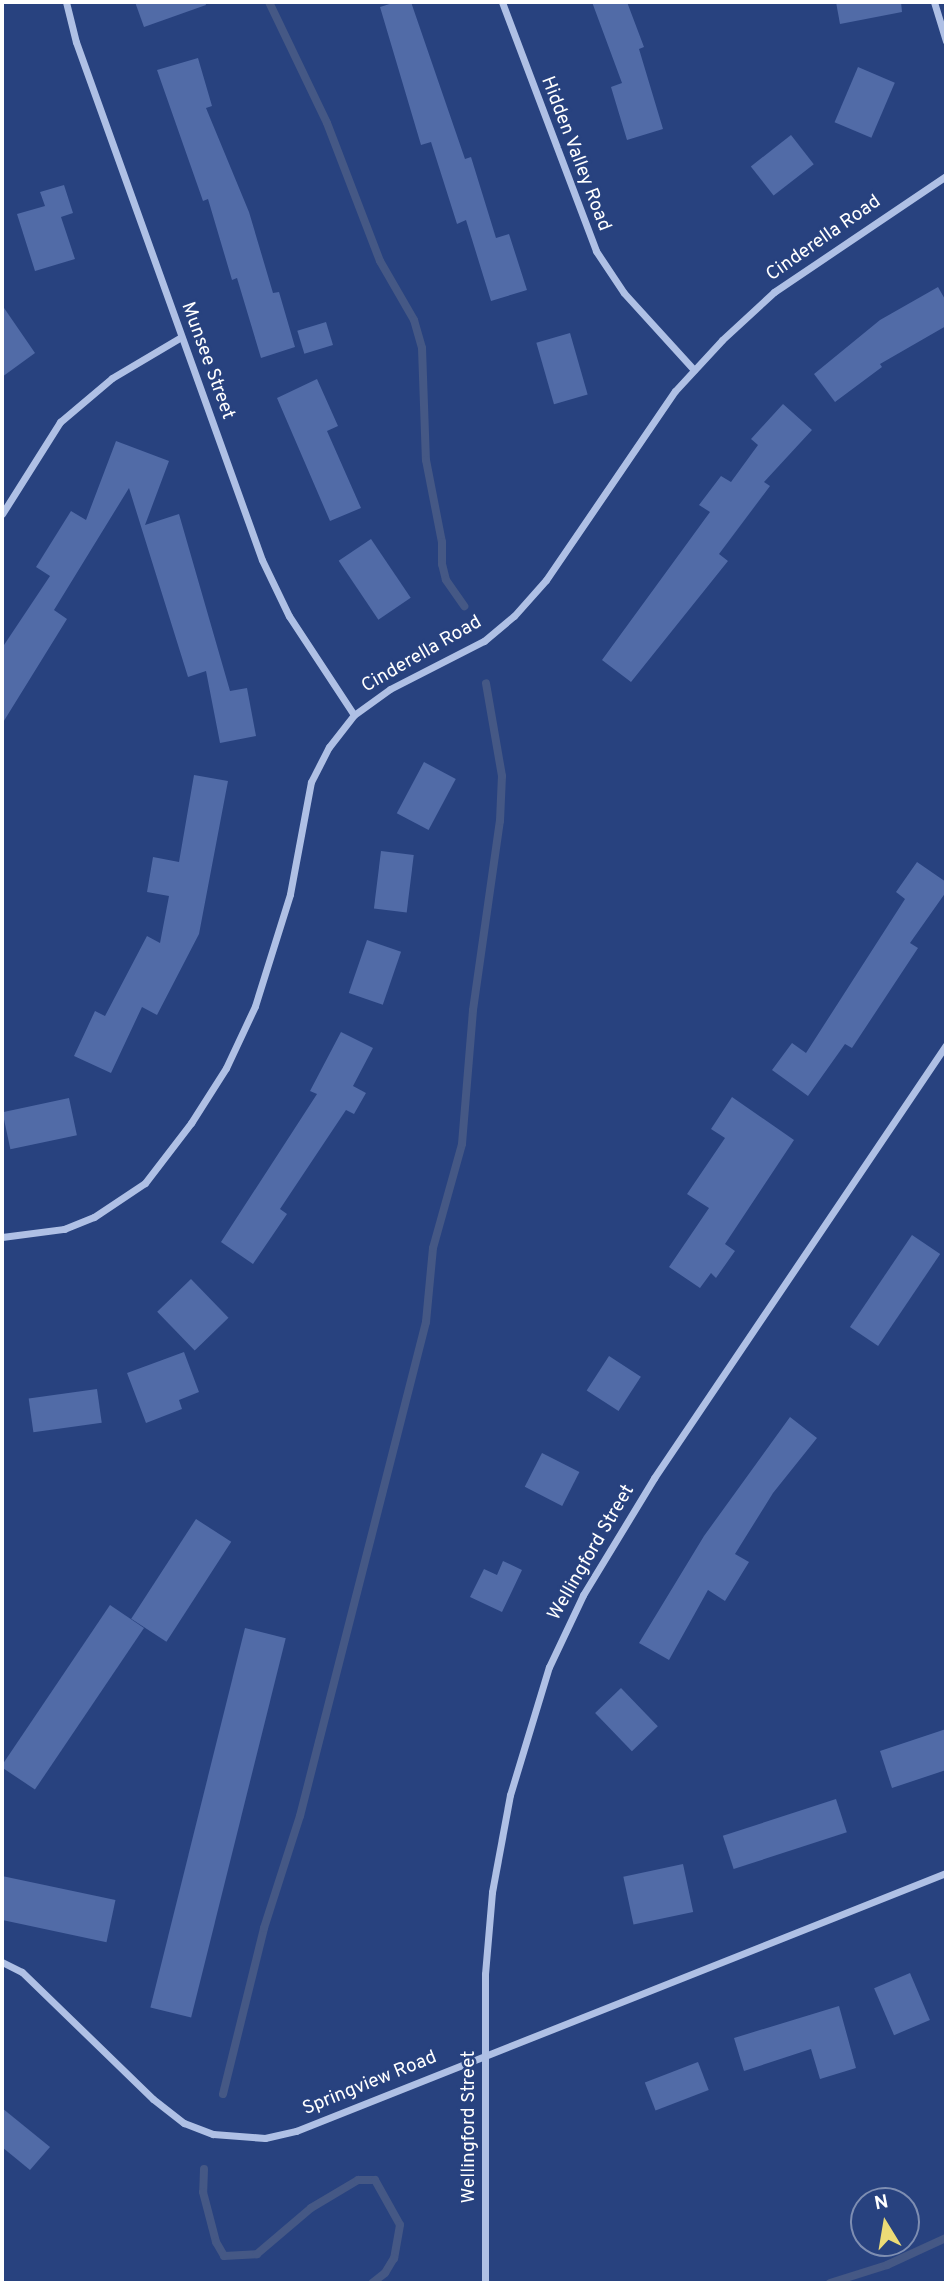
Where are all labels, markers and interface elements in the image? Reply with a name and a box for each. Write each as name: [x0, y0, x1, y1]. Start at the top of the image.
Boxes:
street label: Hidden Valley Road: [535, 73, 615, 235]
street label: Cinderella Road: [762, 191, 886, 287]
street label: Munsee Street: [175, 299, 239, 423]
street label: Cinderella Road: [358, 611, 486, 699]
street label: Wellingford Street: [544, 1481, 640, 1625]
street label: Springview Road: [300, 2047, 440, 2121]
street label: Wellingford Street: [459, 2051, 481, 2203]
north arrow: [850, 2187, 920, 2257]
text: N: [872, 2190, 890, 2216]

